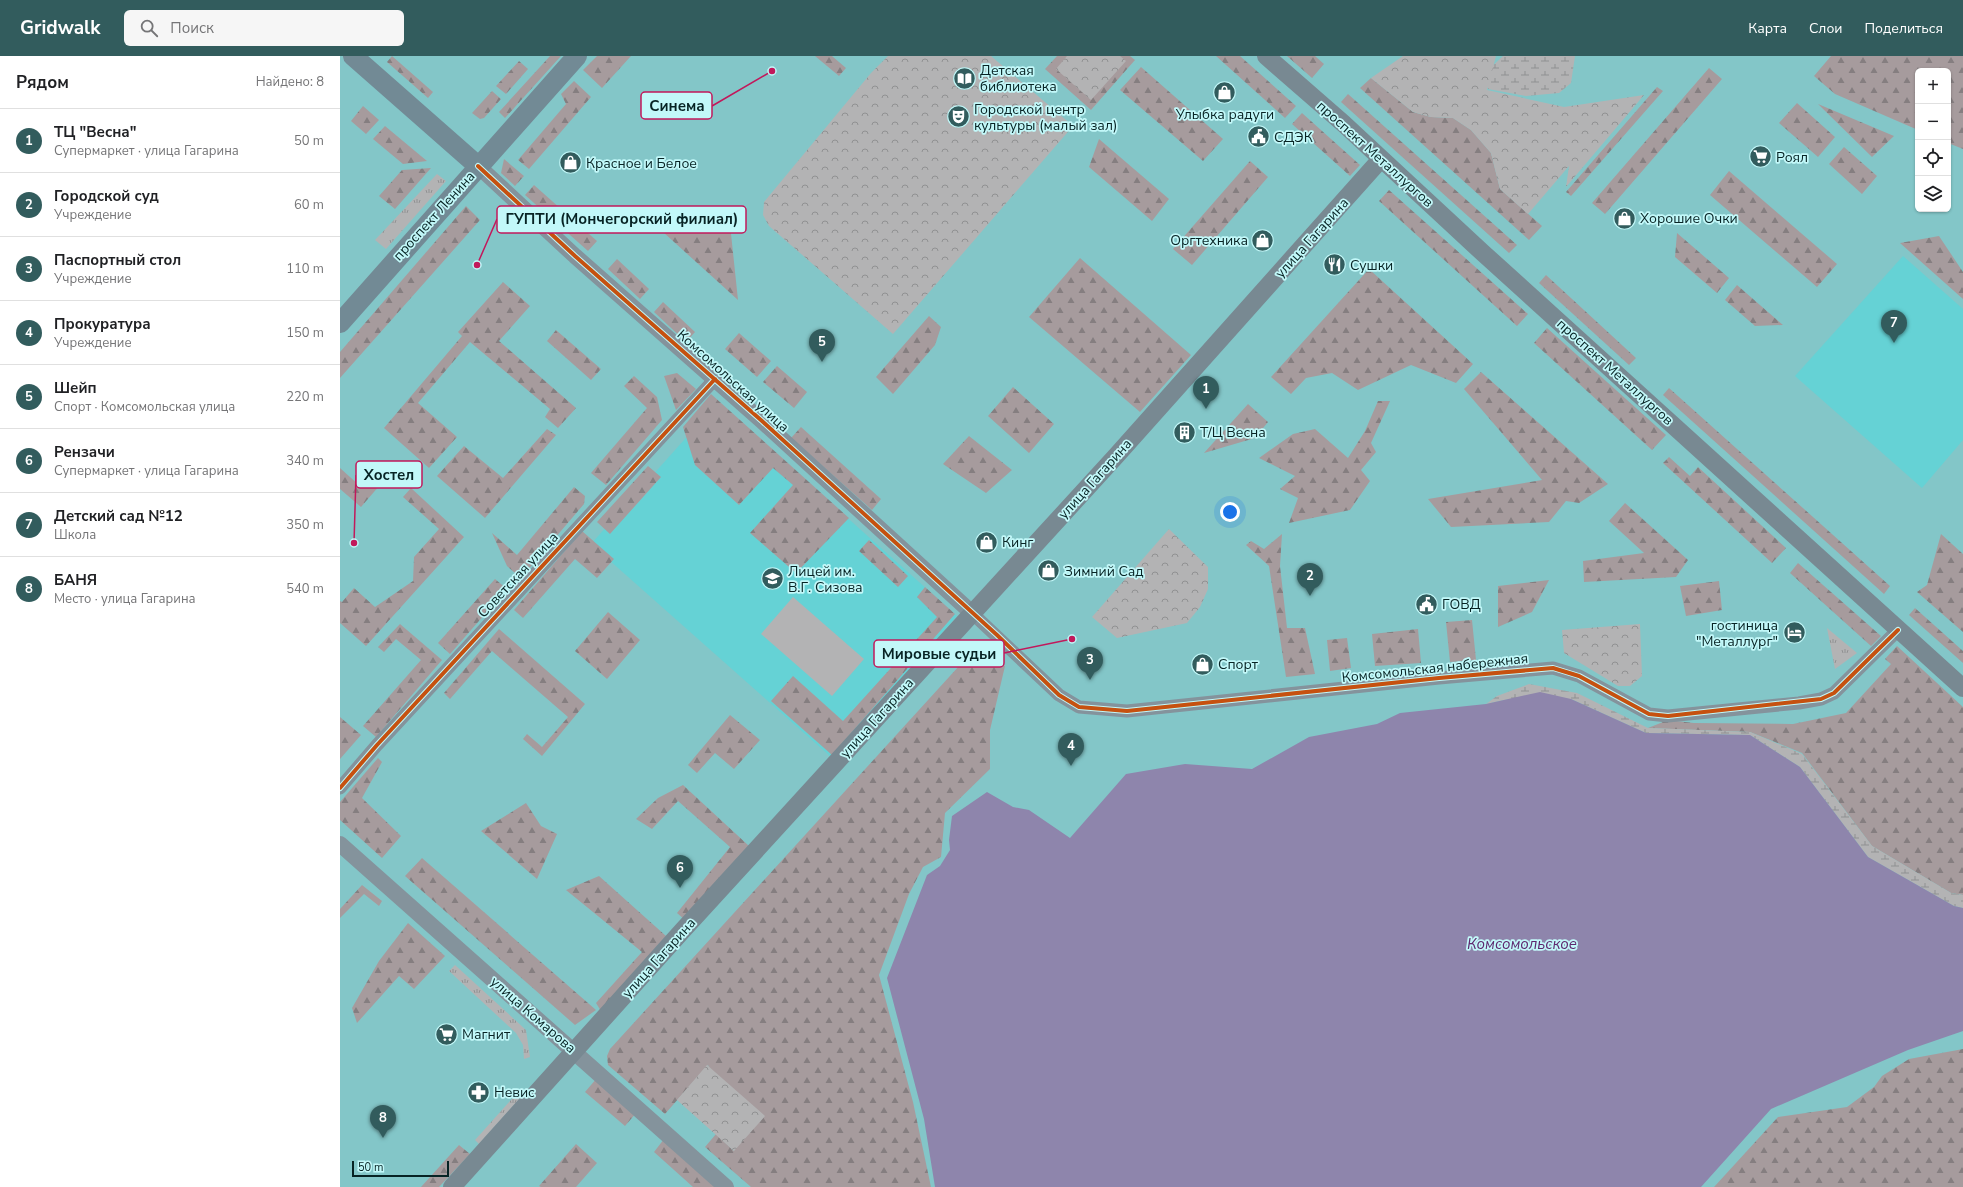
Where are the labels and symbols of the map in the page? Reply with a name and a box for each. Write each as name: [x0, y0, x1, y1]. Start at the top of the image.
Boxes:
place label: Детская библиотека: [980, 61, 1057, 96]
library icon: Детская библиотека: [952, 65, 978, 91]
shop icon: Улыбка радуги: [1212, 79, 1238, 105]
callout: Синема: [641, 92, 712, 119]
text: Синема: [649, 96, 705, 116]
street label: проспект Металлургов: [1313, 97, 1438, 212]
place label: Городской центр культуры (малый зал): [974, 100, 1117, 135]
theatre icon: Городской центр культуры (малый зал): [945, 104, 971, 130]
place label: Улыбка радуги: [1175, 105, 1274, 124]
public building icon: СДЭК: [1246, 124, 1272, 150]
place label: СДЭК: [1274, 128, 1313, 147]
supermarket icon: Роял: [1747, 144, 1773, 170]
place label: Роял: [1776, 148, 1808, 167]
shop icon: Красное и Белое: [557, 150, 583, 176]
place label: Красное и Белое: [586, 154, 697, 173]
street label: проспект Ленина: [389, 167, 479, 265]
street label: улица Гагарина: [1271, 194, 1353, 282]
shop icon: Хорошие Очки: [1611, 205, 1637, 231]
callout: ГУПТИ (Мончегорский филиал): [497, 206, 746, 233]
text: ГУПТИ (Мончегорский филиал): [506, 209, 738, 229]
place label: Хорошие Очки: [1640, 209, 1738, 228]
shop icon: Оргтехника: [1250, 227, 1276, 253]
place label: Оргтехника: [1170, 231, 1248, 250]
restaurant icon: Сушки: [1321, 252, 1347, 278]
place label: Сушки: [1350, 256, 1393, 275]
pin: 7: [1881, 310, 1907, 343]
street label: проспект Металлургов: [1553, 315, 1678, 430]
street label: Комсомольская улица: [673, 325, 793, 437]
pin: 5: [809, 329, 835, 362]
pin: 1: [1193, 376, 1219, 409]
building icon: Т/Ц Весна: [1172, 419, 1198, 445]
place label: Т/Ц Весна: [1200, 423, 1266, 442]
street label: улица Гагарина: [1054, 435, 1136, 523]
callout: Хостел: [356, 461, 422, 488]
text: Хостел: [363, 465, 414, 485]
your location: [1220, 502, 1240, 522]
street label: Советская улица: [473, 528, 563, 622]
shop icon: Кинг: [974, 529, 1000, 555]
place label: Кинг: [1002, 533, 1033, 552]
shop icon: Зимний Сад: [1036, 558, 1062, 584]
place label: Лицей им. В.Г. Сизова: [788, 562, 863, 597]
place label: Зимний Сад: [1064, 562, 1144, 581]
pin: 2: [1297, 563, 1323, 596]
school or university icon: Лицей им. В.Г. Сизова: [760, 566, 786, 592]
public building icon: ГОВД: [1414, 591, 1440, 617]
place label: ГОВД: [1442, 595, 1481, 614]
place label: гостиница "Металлург": [1696, 616, 1778, 651]
hotel icon: гостиница "Металлург": [1781, 620, 1807, 646]
callout: Мировые судьи: [874, 640, 1004, 667]
text: Мировые судьи: [882, 644, 996, 664]
pin: 3: [1077, 647, 1103, 680]
street label: Комсомольская набережная: [1341, 649, 1529, 687]
shop icon: Спорт: [1190, 651, 1216, 677]
place label: Спорт: [1218, 655, 1259, 674]
street label: улица Гагарина: [836, 674, 918, 762]
pin: 4: [1058, 733, 1084, 766]
pin: 6: [667, 855, 693, 888]
street label: улица Гагарина: [618, 914, 700, 1002]
water label: Комсомольское: [1467, 934, 1577, 954]
street label: улица Комарова: [486, 973, 580, 1057]
supermarket icon: Магнит: [433, 1021, 459, 1047]
place label: Магнит: [462, 1025, 511, 1044]
pharmacy icon: Невис: [465, 1079, 491, 1105]
place label: Невис: [494, 1083, 535, 1102]
pin: 8: [370, 1105, 396, 1138]
scale bar: [352, 1159, 449, 1178]

